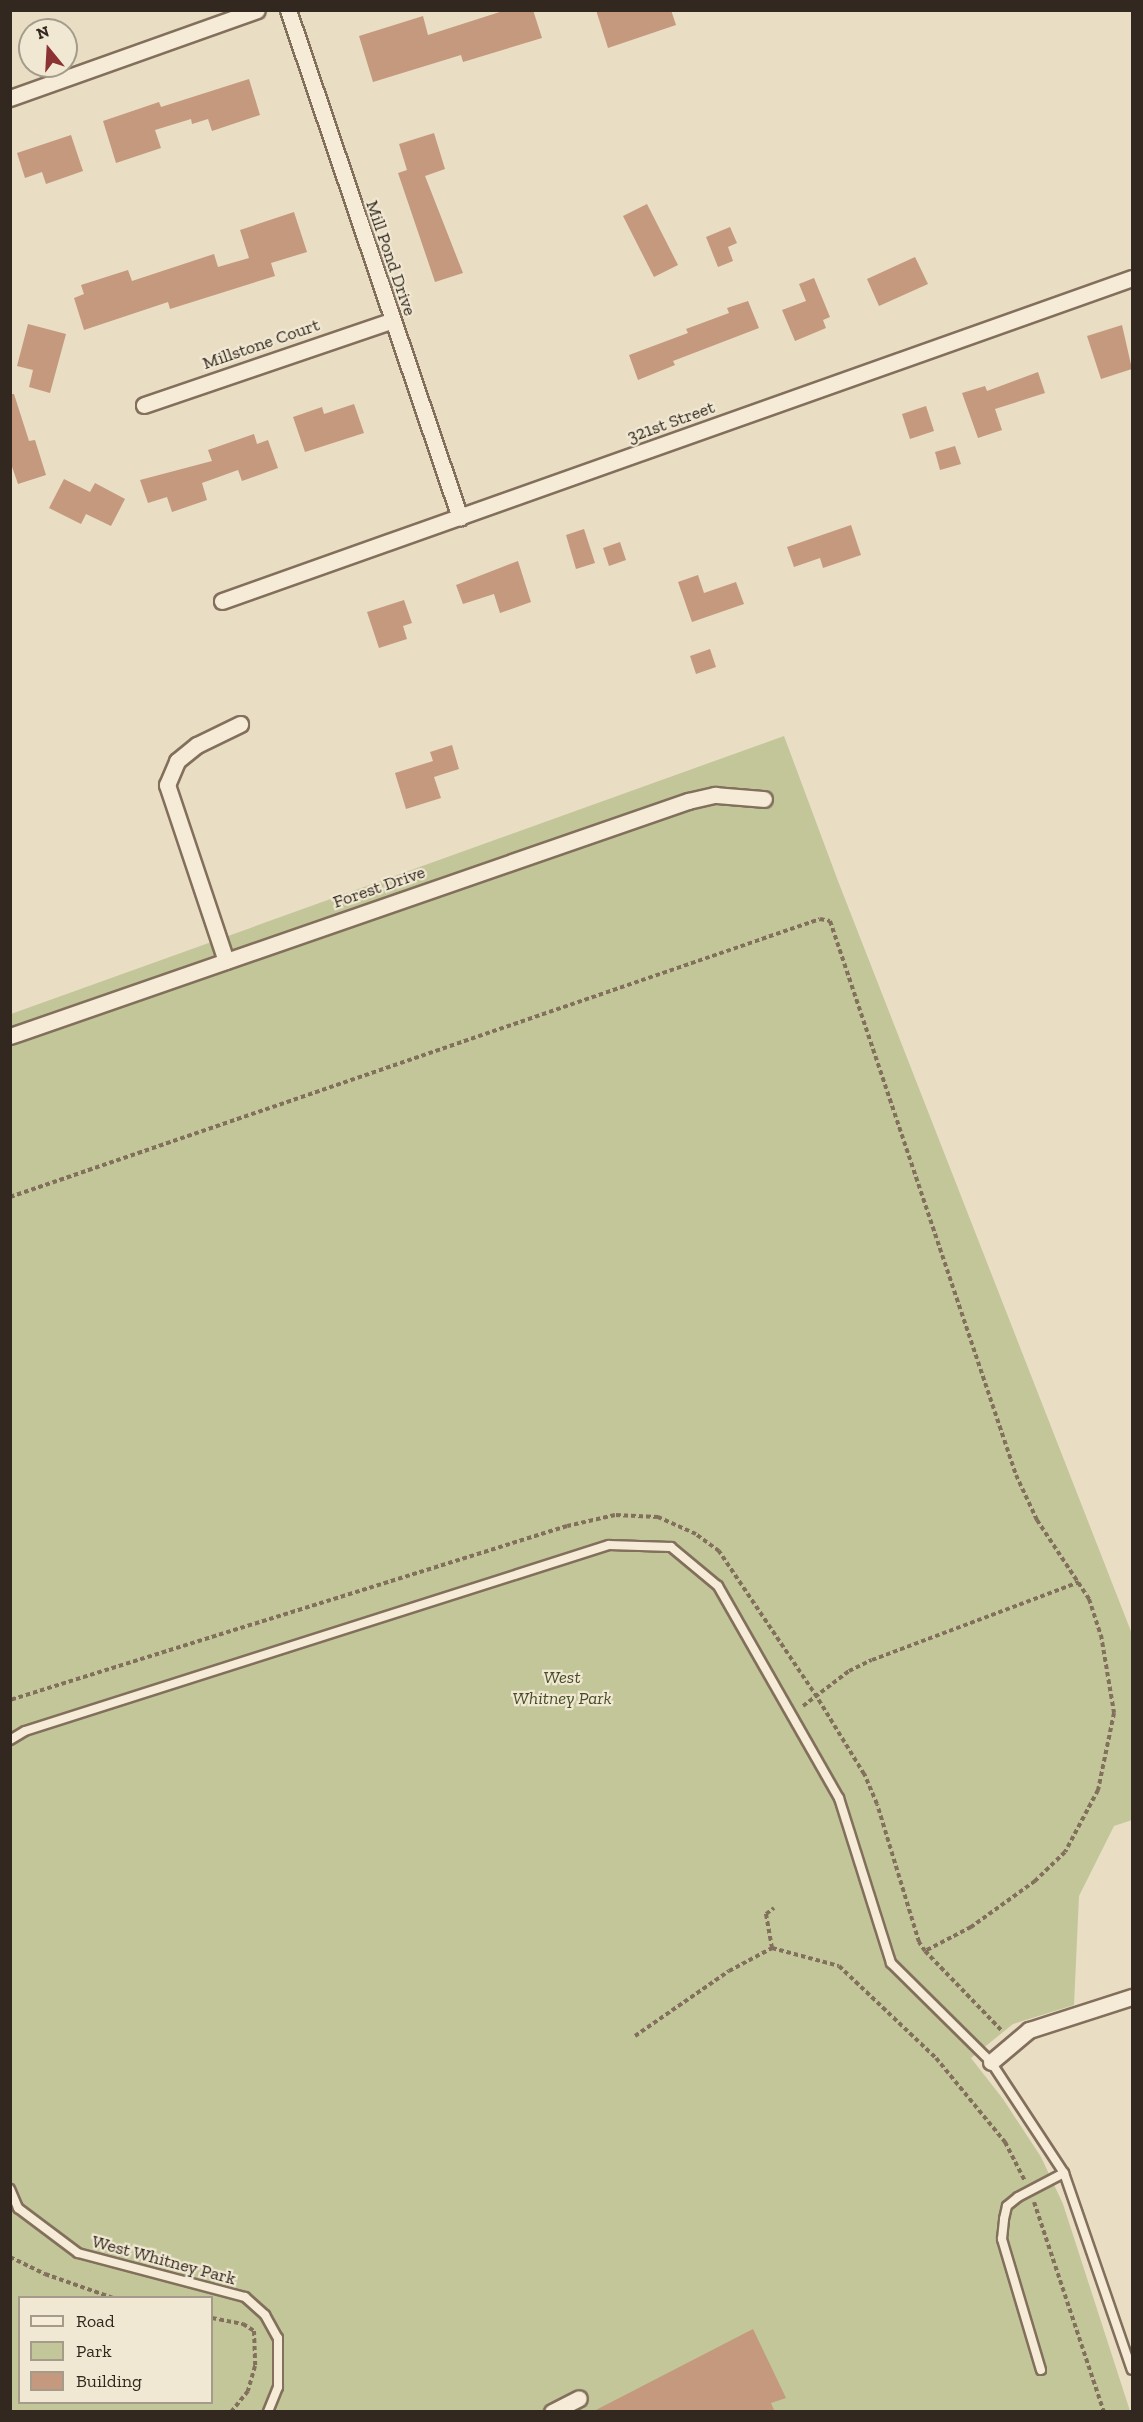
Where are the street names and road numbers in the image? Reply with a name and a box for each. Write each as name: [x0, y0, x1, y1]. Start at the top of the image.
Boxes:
street label: Mill Pond Drive: [361, 198, 421, 318]
street label: Millstone Court: [200, 314, 322, 374]
street label: 321st Street: [625, 396, 717, 448]
street label: Forest Drive: [330, 861, 428, 913]
street label: West Whitney Park: [89, 2230, 239, 2290]

